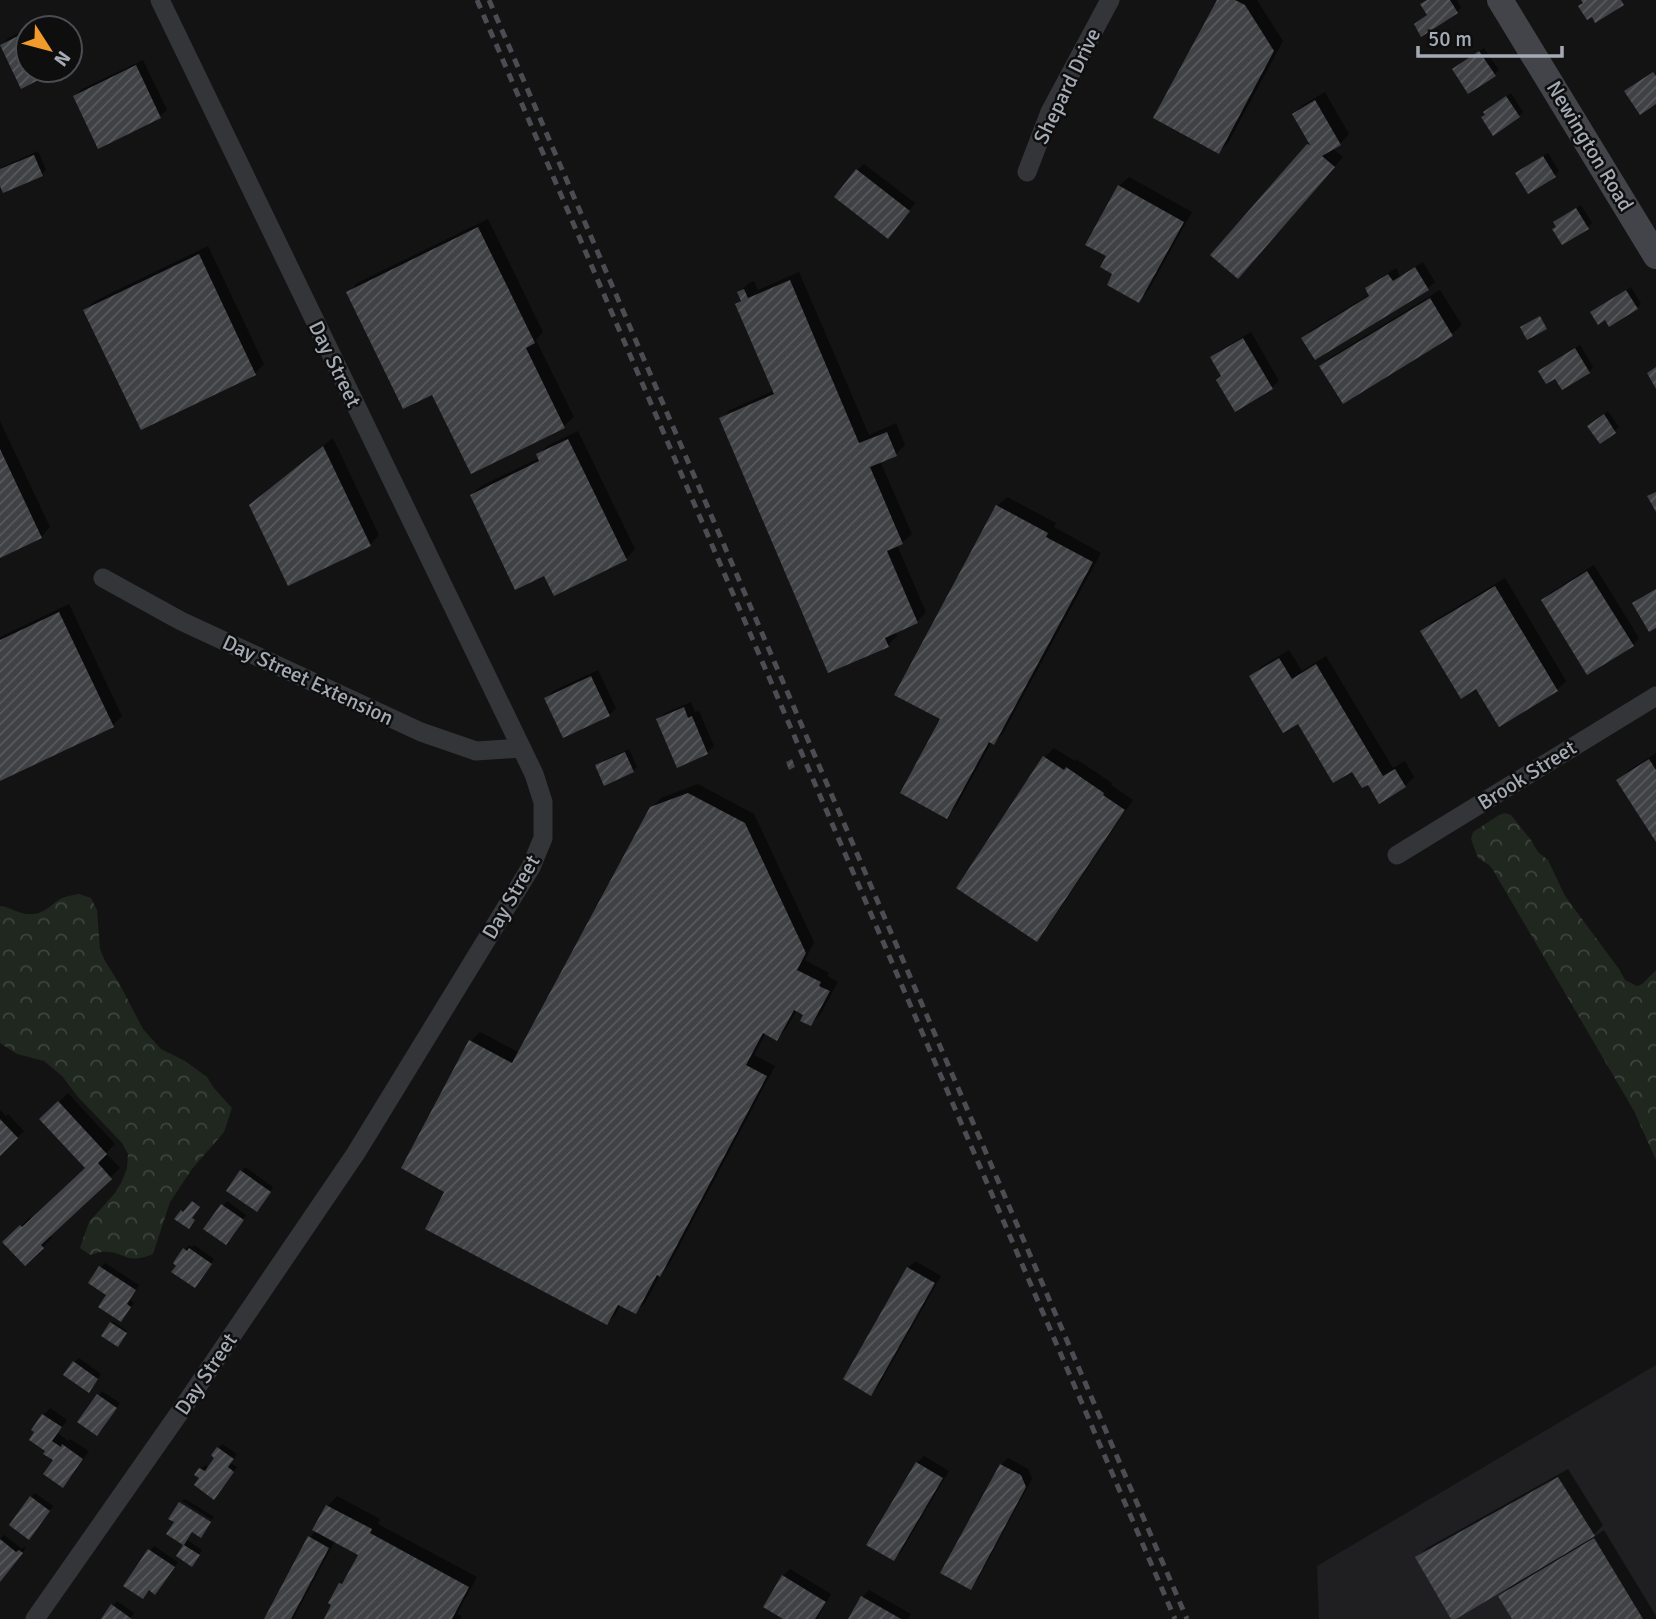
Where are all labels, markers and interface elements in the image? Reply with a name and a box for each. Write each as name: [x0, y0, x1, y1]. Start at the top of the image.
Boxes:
north arrow: [14, 14, 84, 84]
scale bar: [1418, 14, 1562, 58]
street label: Shepard Drive: [1028, 24, 1106, 148]
text: 50 m: [1428, 26, 1472, 52]
text: N: [48, 46, 76, 71]
street label: Newington Road: [1541, 76, 1639, 216]
street label: Day Street: [303, 317, 367, 411]
street label: Day Street Extension: [218, 629, 398, 731]
street label: Brook Street: [1473, 734, 1581, 816]
street label: Day Street: [477, 850, 545, 944]
street label: Day Street: [169, 1328, 243, 1420]

